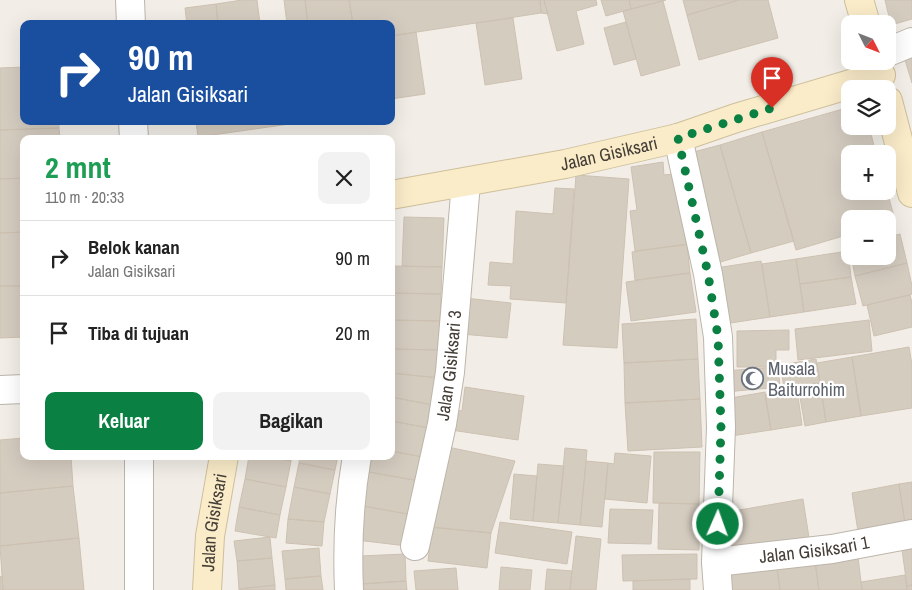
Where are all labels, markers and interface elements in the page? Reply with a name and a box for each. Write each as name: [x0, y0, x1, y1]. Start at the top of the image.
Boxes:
north arrow: [841, 15, 896, 70]
map controls: [841, 15, 896, 265]
text: 90 m: [128, 34, 193, 81]
icon: right: [45, 40, 110, 105]
pin: [751, 57, 793, 108]
icon: arrive: [758, 64, 786, 92]
text: Jalan Gisiksari: [128, 79, 248, 109]
button: layers: [841, 80, 896, 135]
street label: Jalan Gisiksari: [559, 130, 660, 177]
button: +: [841, 145, 896, 200]
text: 2 mnt: [45, 147, 111, 187]
button: close: [318, 152, 370, 204]
text: 110 m · 20:33: [45, 186, 124, 208]
button: −: [841, 210, 896, 265]
text: Belok kanan: [88, 234, 180, 260]
icon: right: [45, 244, 73, 272]
text: 90 m: [335, 245, 370, 271]
text: Jalan Gisiksari: [88, 260, 176, 282]
street label: Jalan Gisiksari 3: [430, 309, 467, 422]
icon: arrive: [45, 319, 73, 347]
text: Tiba di tujuan: [88, 320, 189, 346]
text: 20 m: [335, 320, 370, 346]
place label: Musala Baiturrohim: [768, 356, 845, 402]
mosque icon: Musala Baiturrohim: [740, 367, 764, 391]
button: Keluar: [45, 392, 203, 450]
button: Bagikan: [213, 392, 370, 450]
street label: Jalan Gisiksari: [195, 472, 233, 572]
position arrow: [691, 497, 743, 549]
street label: Jalan Gisiksari 1: [758, 529, 872, 569]

